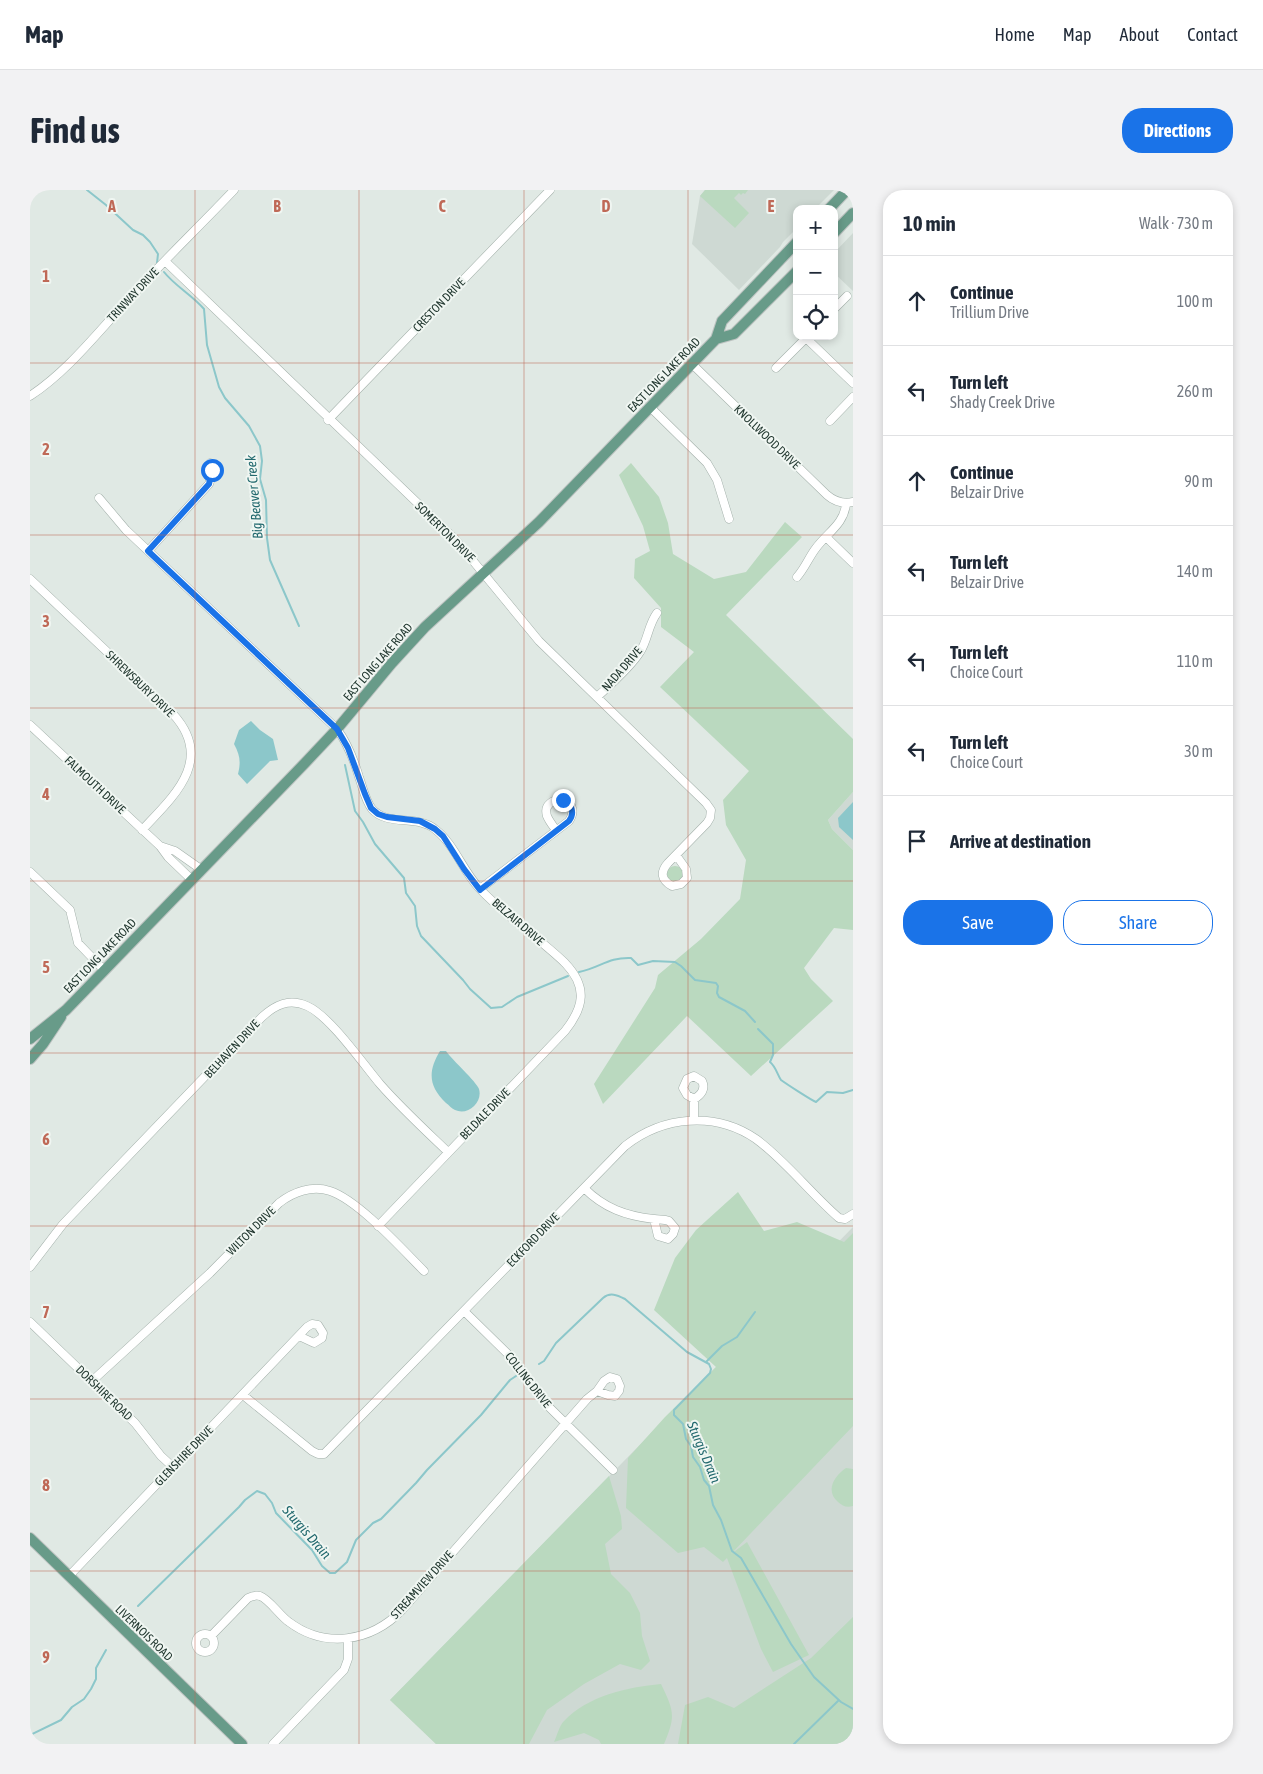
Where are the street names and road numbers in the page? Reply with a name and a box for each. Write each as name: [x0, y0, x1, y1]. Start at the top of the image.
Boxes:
street label: TRINWAY DRIVE: [104, 265, 162, 325]
street label: CRESTON DRIVE: [410, 275, 468, 335]
street label: EAST LONG LAKE ROAD: [625, 335, 703, 415]
street label: KNOLLWOOD DRIVE: [731, 402, 803, 472]
street label: SOMERTON DRIVE: [412, 499, 478, 565]
street label: EAST LONG LAKE ROAD: [341, 620, 416, 704]
street label: NADA DRIVE: [599, 644, 645, 694]
street label: SHREWSBURY DRIVE: [103, 648, 177, 720]
street label: FALMOUTH DRIVE: [62, 753, 128, 817]
street label: BELZAIR DRIVE: [489, 896, 547, 948]
street label: EAST LONG LAKE ROAD: [61, 916, 139, 996]
street label: BELHAVEN DRIVE: [201, 1017, 263, 1081]
street label: BELDALE DRIVE: [457, 1085, 513, 1143]
street label: WILTON DRIVE: [224, 1204, 278, 1258]
street label: ECKFORD DRIVE: [504, 1210, 562, 1270]
street label: COLLING DRIVE: [502, 1350, 554, 1410]
street label: DORSHIRE ROAD: [73, 1363, 135, 1424]
street label: GLENSHIRE DRIVE: [152, 1423, 216, 1489]
street label: STREAMVIEW DRIVE: [388, 1548, 456, 1622]
street label: LIVERNOIS ROAD: [113, 1602, 176, 1664]

